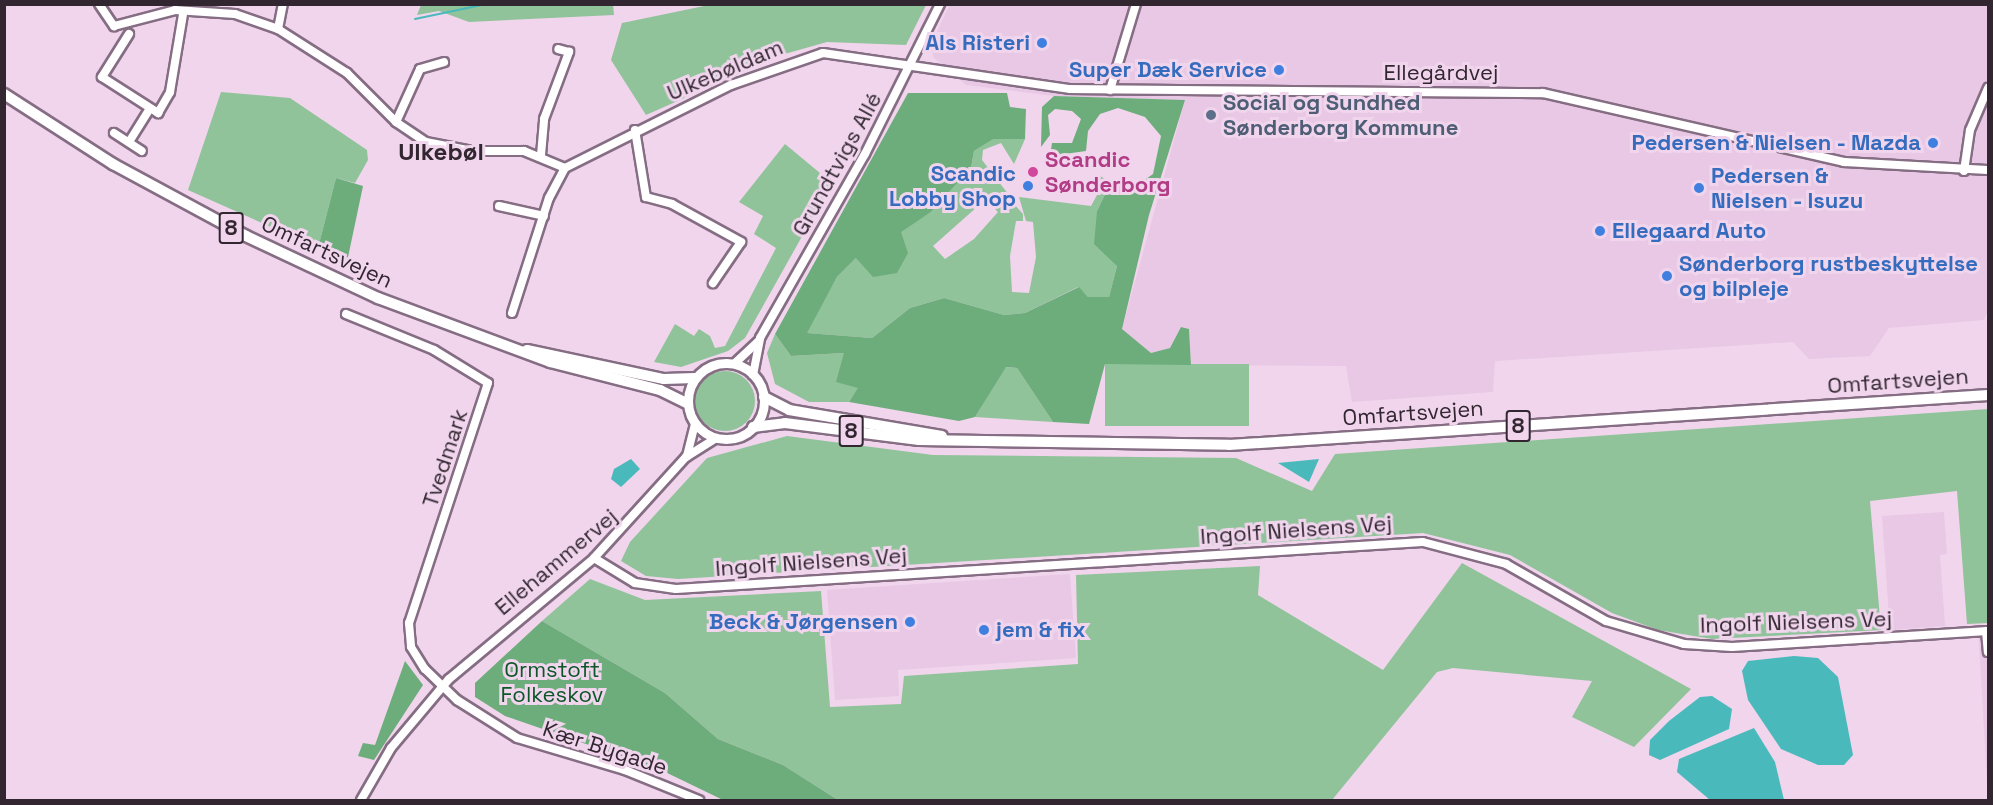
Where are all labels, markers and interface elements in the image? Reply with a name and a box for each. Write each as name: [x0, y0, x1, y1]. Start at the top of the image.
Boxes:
place label: Als Risteri: [925, 30, 1030, 56]
street label: Ulkebøldam: [663, 34, 787, 106]
marker: Als Risteri: [1035, 36, 1049, 50]
place label: Super Dæk Service: [1069, 57, 1267, 83]
street label: Ellegårdvej: [1384, 60, 1498, 86]
marker: Super Dæk Service: [1272, 63, 1286, 77]
street label: Grundtvigs Allé: [787, 87, 887, 241]
place label: Social og Sundhed Sønderborg Kommune: [1223, 89, 1458, 140]
marker: Social og Sundhed Sønderborg Kommune: [1204, 108, 1218, 122]
place label: Pedersen & Nielsen - Mazda: [1630, 130, 1921, 156]
marker: Pedersen & Nielsen - Mazda: [1926, 136, 1940, 150]
district label: Ulkebøl: [398, 138, 484, 166]
place label: Scandic Sønderborg: [1045, 146, 1171, 198]
place label: Scandic Lobby Shop: [889, 160, 1016, 212]
place label: Pedersen & Nielsen - Isuzu: [1711, 162, 1864, 214]
marker: Scandic Sønderborg: [1026, 165, 1040, 179]
marker: Scandic Lobby Shop: [1021, 179, 1035, 193]
marker: Pedersen & Nielsen - Isuzu: [1692, 181, 1706, 195]
road number: 8: [218, 210, 244, 246]
street label: Omfartsvejen: [257, 210, 397, 294]
place label: Ellegaard Auto: [1612, 218, 1767, 244]
marker: Ellegaard Auto: [1593, 224, 1607, 238]
place label: Sønderborg rustbeskyttelse og bilpleje: [1679, 250, 1978, 302]
marker: Sønderborg rustbeskyttelse og bilpleje: [1660, 269, 1674, 283]
street label: Omfartsvejen: [1827, 363, 1969, 399]
street label: Omfartsvejen: [1342, 395, 1484, 431]
street label: Tvedmark: [417, 406, 473, 510]
road number: 8: [1504, 408, 1532, 444]
road number: 8: [838, 413, 864, 449]
street label: Ellehammervej: [490, 503, 622, 621]
street label: Ingolf Nielsens Vej: [1199, 510, 1393, 550]
street label: Ingolf Nielsens Vej: [714, 542, 908, 582]
street label: Ingolf Nielsens Vej: [1699, 605, 1893, 639]
place label: Beck & Jørgensen: [709, 609, 898, 635]
marker: Beck & Jørgensen: [903, 615, 917, 629]
place label: jem & fix: [996, 617, 1085, 643]
marker: jem & fix: [977, 623, 991, 637]
park label: Ormstoft Folkeskov: [501, 656, 603, 708]
street label: Kær Bygade: [539, 715, 671, 781]

